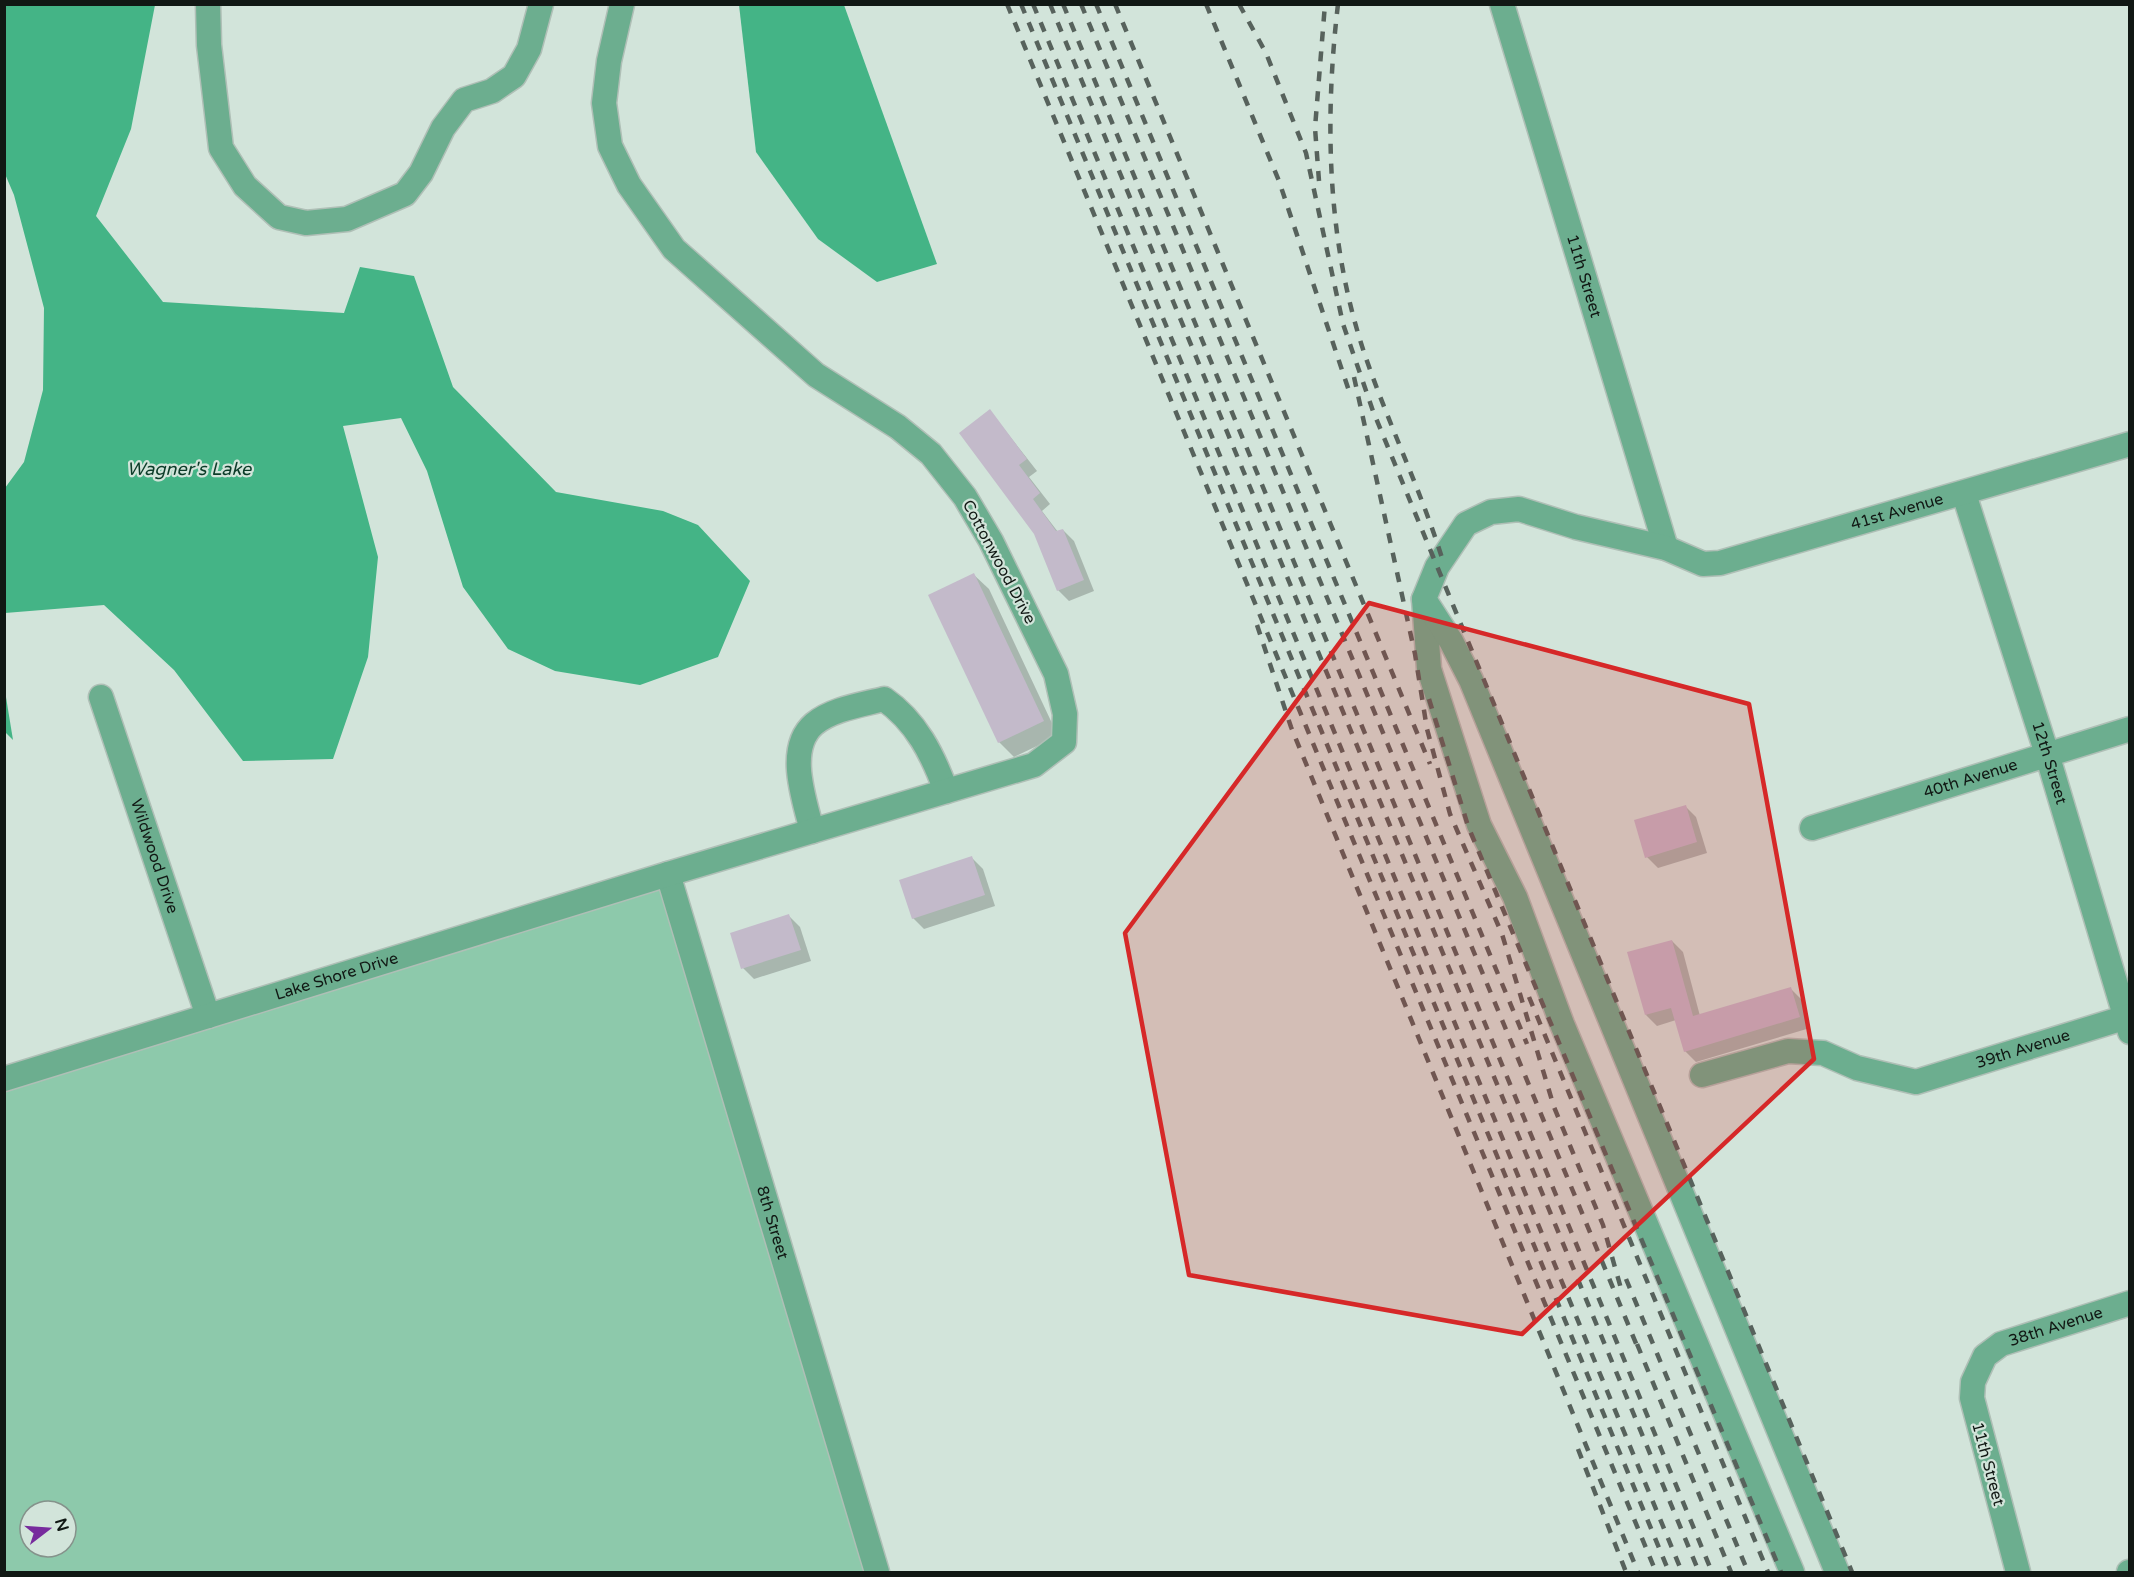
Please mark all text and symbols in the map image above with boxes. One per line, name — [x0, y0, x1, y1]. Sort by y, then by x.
street label: 11th Street — [1562, 232, 1606, 320]
water label: Wagner's Lake — [127, 458, 252, 480]
street label: 41st Avenue — [1848, 489, 1946, 535]
street label: Cottonwood Drive — [958, 497, 1040, 627]
street label: 12th Street — [2027, 719, 2071, 807]
street label: 40th Avenue — [1921, 755, 2020, 803]
street label: Wildwood Drive — [126, 796, 183, 916]
street label: Lake Shore Drive — [273, 948, 401, 1005]
street label: 39th Avenue — [1973, 1025, 2072, 1073]
street label: 8th Street — [752, 1183, 793, 1262]
street label: 38th Avenue — [2006, 1302, 2105, 1351]
street label: 11th Street — [1967, 1420, 2009, 1508]
north arrow — [18, 1499, 78, 1559]
text: N — [50, 1516, 73, 1534]

